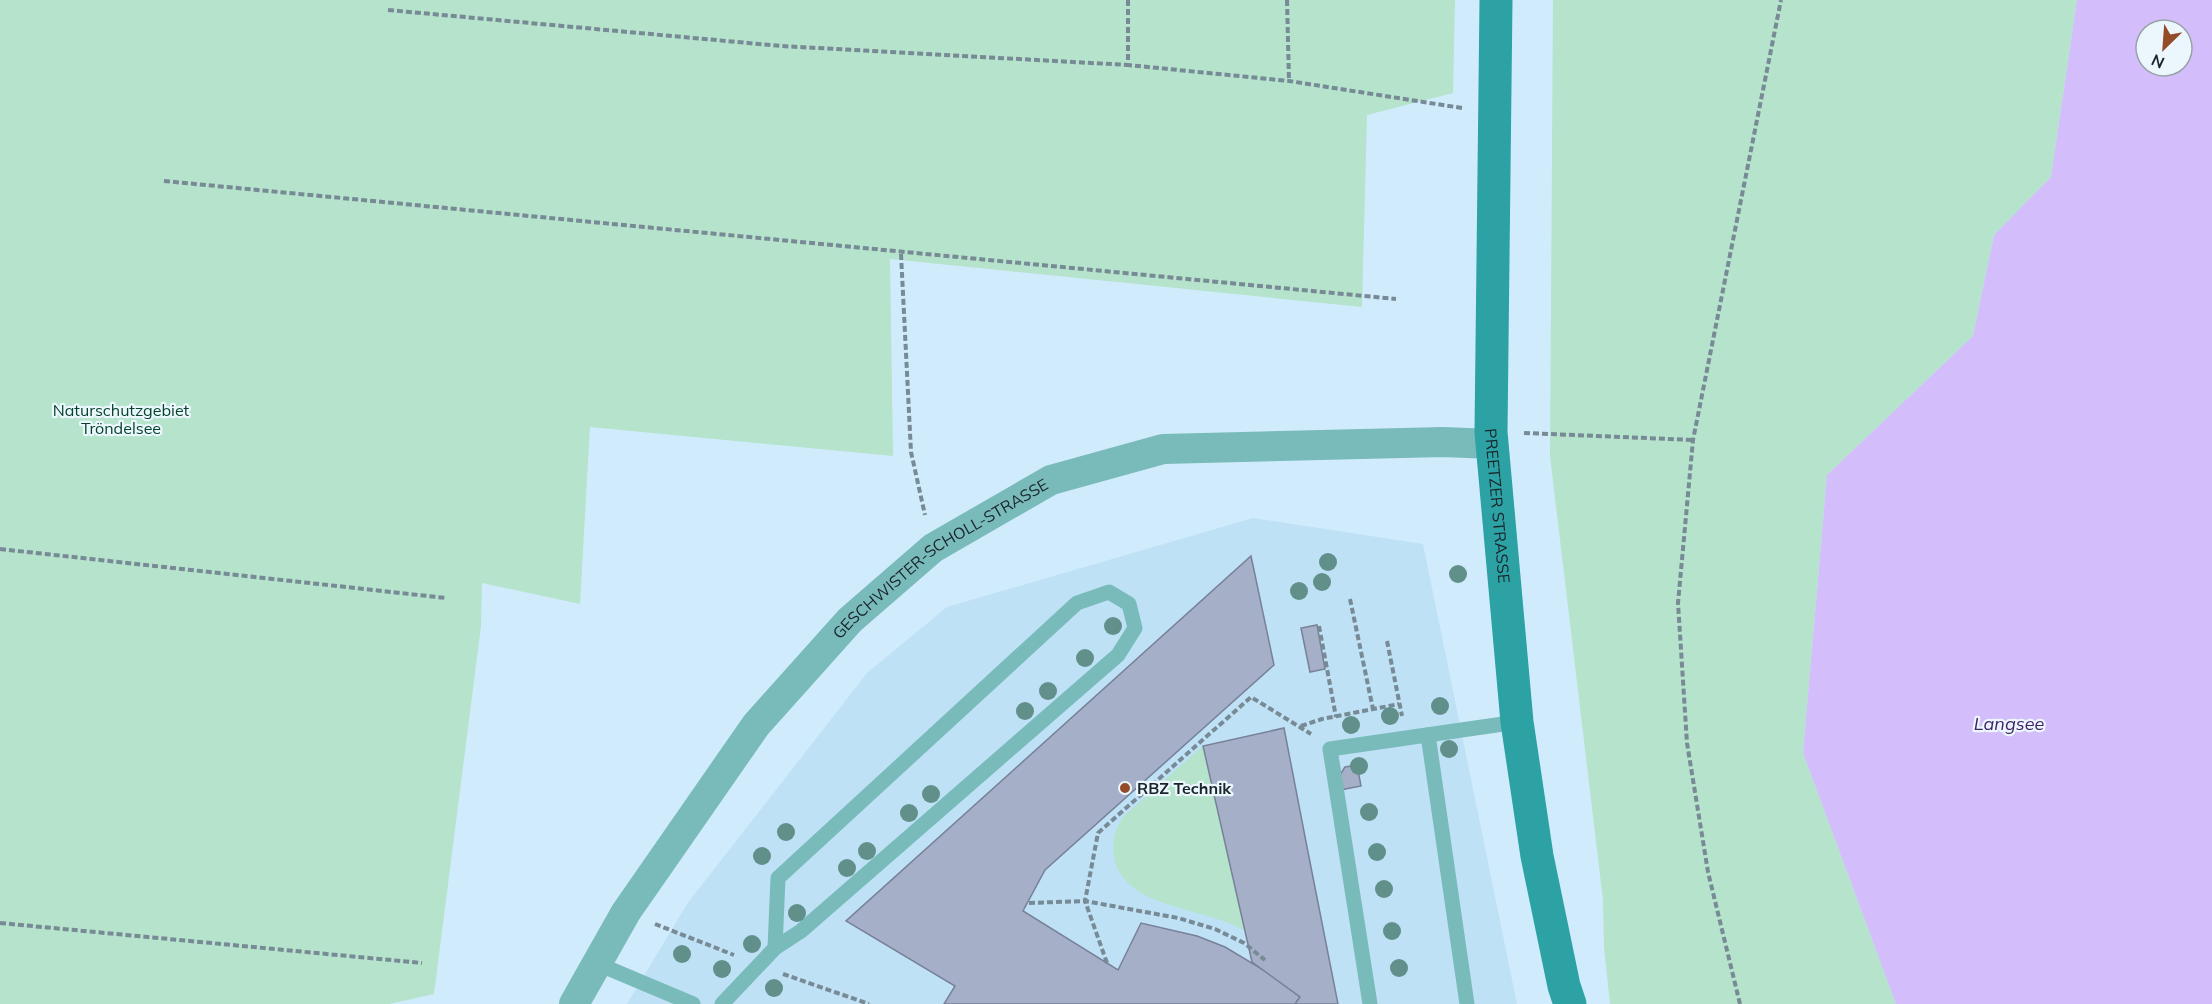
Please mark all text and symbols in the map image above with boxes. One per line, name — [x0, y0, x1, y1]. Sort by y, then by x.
north arrow — [2134, 18, 2194, 78]
text: N — [2148, 50, 2167, 73]
park label: Naturschutzgebiet Tröndelsee — [53, 400, 190, 438]
street label: PREETZER STRASSE — [1481, 427, 1514, 584]
street label: GESCHWISTER-SCHOLL-STRASSE — [828, 474, 1052, 643]
water label: Langsee — [1974, 712, 2044, 735]
place label: RBZ Technik — [1137, 778, 1232, 798]
marker: RBZ Technik — [1118, 781, 1132, 795]

